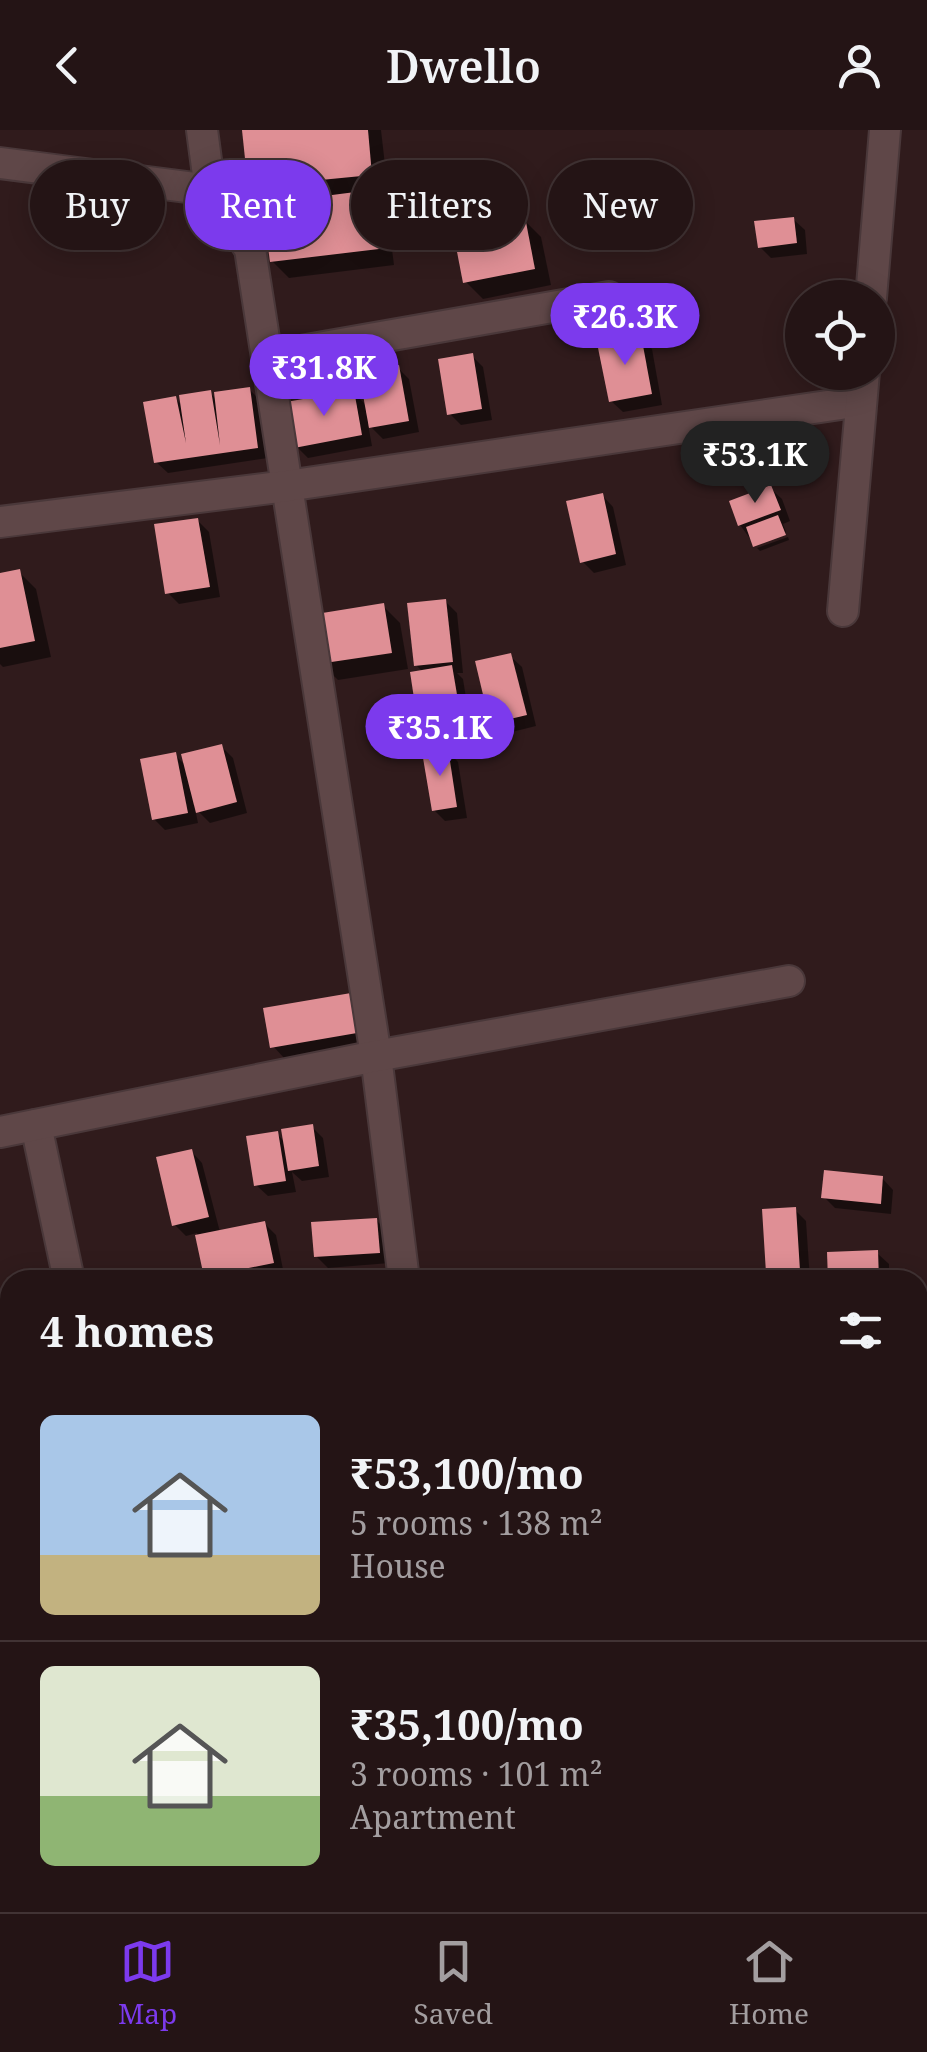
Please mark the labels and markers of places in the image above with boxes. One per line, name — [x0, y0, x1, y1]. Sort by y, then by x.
pin: ₹26.3K — [544, 283, 706, 368]
pin: ₹31.8K — [243, 334, 405, 419]
pin: ₹53.1K — [674, 421, 836, 506]
pin: ₹35.1K — [359, 694, 521, 779]

